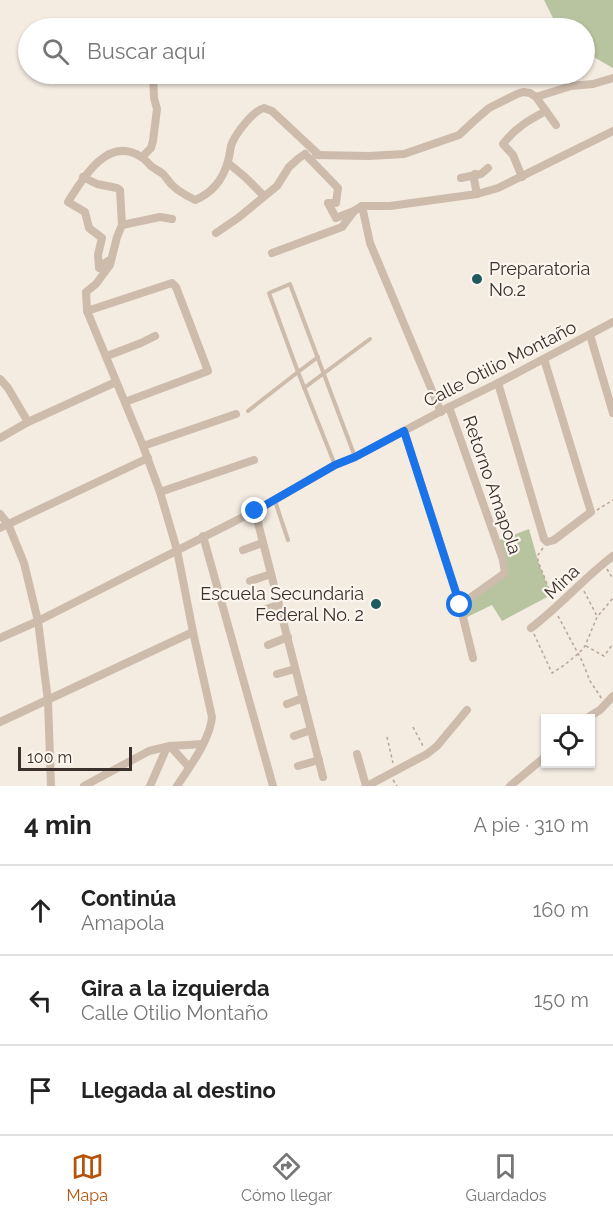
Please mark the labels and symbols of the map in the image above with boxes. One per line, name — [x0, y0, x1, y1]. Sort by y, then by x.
place label: Preparatoria No.2 — [489, 258, 590, 300]
marker: Preparatoria No.2 — [470, 272, 484, 286]
street label: Calle Otilio Montaño — [420, 316, 580, 411]
street label: Retorno Amapola — [459, 413, 526, 557]
route end — [241, 497, 267, 523]
street label: Mina — [540, 560, 583, 603]
place label: Escuela Secundaria Federal No. 2 — [200, 583, 364, 625]
route start — [446, 591, 472, 617]
marker: Escuela Secundaria Federal No. 2 — [369, 597, 383, 611]
scale bar — [18, 744, 132, 772]

